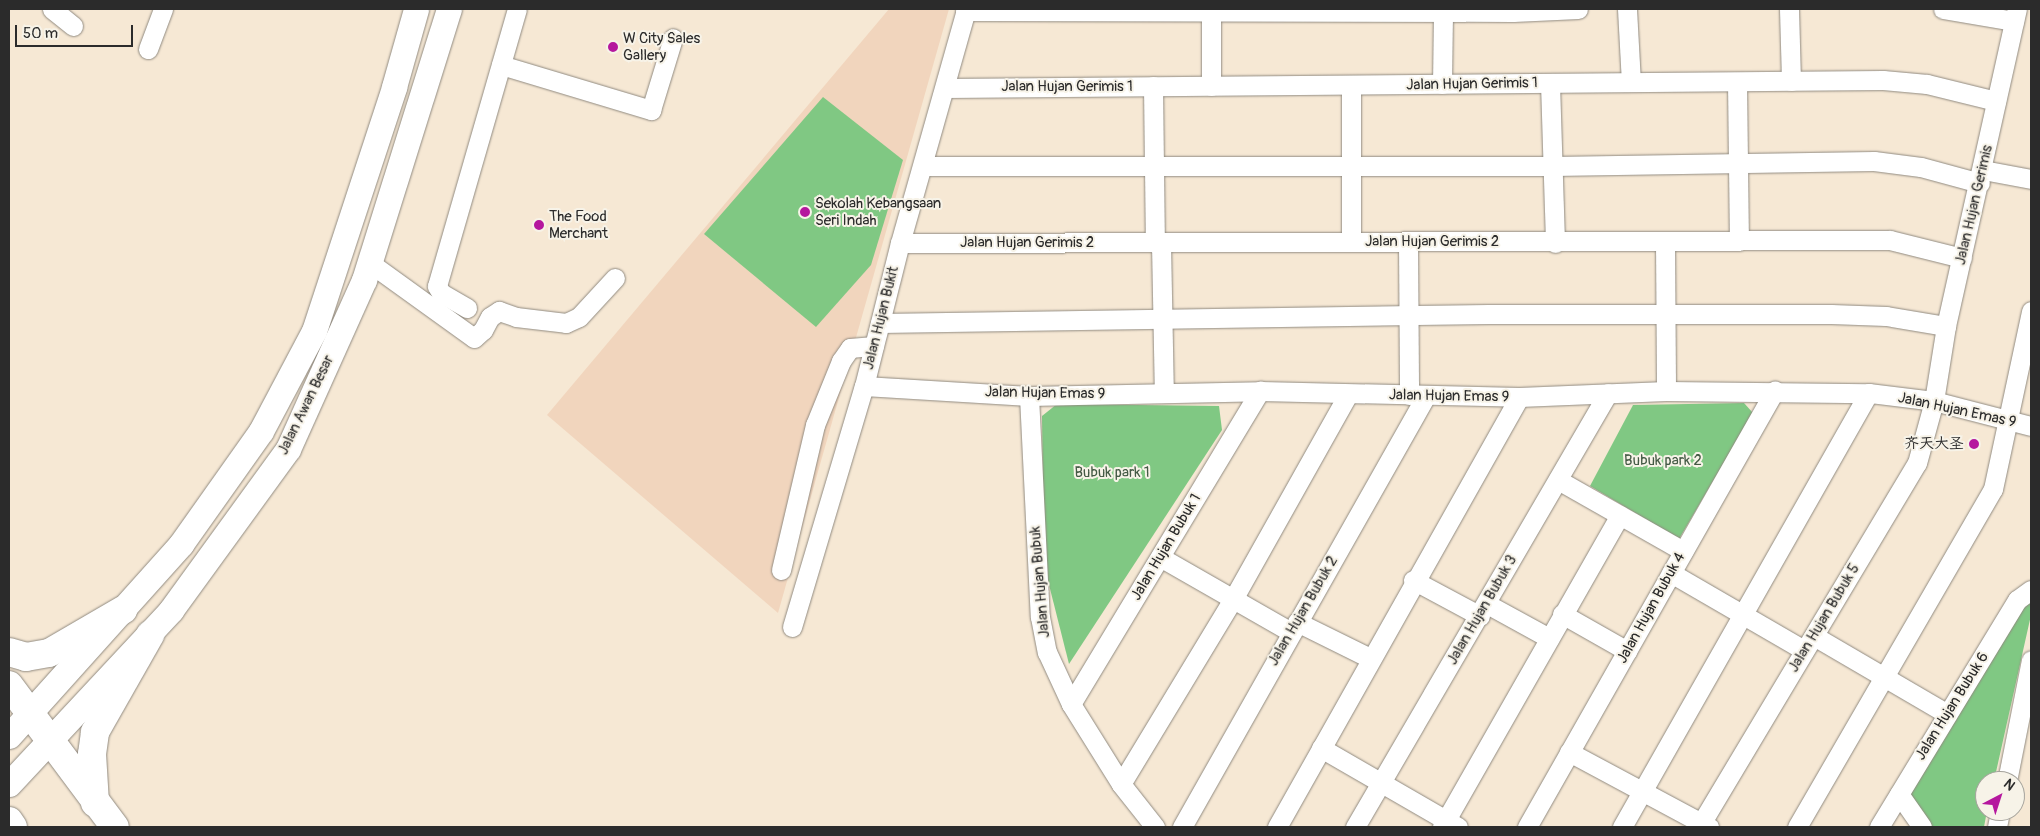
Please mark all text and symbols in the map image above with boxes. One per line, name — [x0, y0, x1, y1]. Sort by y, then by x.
scale bar — [18, 15, 135, 47]
text: 50 m — [23, 24, 58, 43]
place label: W City Sales Gallery — [623, 29, 700, 64]
marker: W City Sales Gallery — [607, 41, 619, 53]
street label: Jalan Hujan Gerimis 1 — [1406, 74, 1538, 94]
street label: Jalan Hujan Gerimis 1 — [1001, 78, 1133, 96]
street label: Jalan Hujan Gerimis — [1951, 143, 1997, 267]
place label: Sekolah Kebangsaan Seri Indah — [815, 194, 941, 229]
marker: Sekolah Kebangsaan Seri Indah — [799, 206, 811, 218]
place label: The Food Merchant — [549, 207, 608, 242]
marker: The Food Merchant — [533, 219, 545, 231]
street label: Jalan Hujan Gerimis 2 — [1365, 233, 1499, 251]
street label: Jalan Hujan Gerimis 2 — [960, 234, 1094, 252]
street label: Jalan Hujan Bukit — [859, 265, 903, 371]
street label: Jalan Awan Besar — [274, 352, 338, 458]
street label: Jalan Hujan Emas 9 — [985, 383, 1105, 403]
street label: Jalan Hujan Emas 9 — [1389, 386, 1509, 406]
street label: Jalan Hujan Emas 9 — [1896, 389, 2018, 431]
place label: 齐天大圣 — [1904, 435, 1964, 453]
marker: 齐天大圣 — [1968, 438, 1980, 450]
park label: Bubuk park 2 — [1624, 452, 1702, 470]
park label: Bubuk park 1 — [1074, 464, 1150, 482]
street label: Jalan Hujan Bubuk 1 — [1127, 490, 1205, 604]
street label: Jalan Hujan Bubuk — [1026, 525, 1054, 639]
street label: Jalan Hujan Bubuk 4 — [1613, 549, 1689, 667]
street label: Jalan Hujan Bubuk 3 — [1443, 552, 1521, 668]
street label: Jalan Hujan Bubuk 2 — [1264, 553, 1342, 669]
street label: Jalan Hujan Bubuk 5 — [1785, 561, 1863, 675]
street label: Jalan Hujan Bubuk 6 — [1912, 649, 1992, 763]
north arrow — [1975, 771, 2025, 821]
text: N — [2000, 775, 2018, 794]

